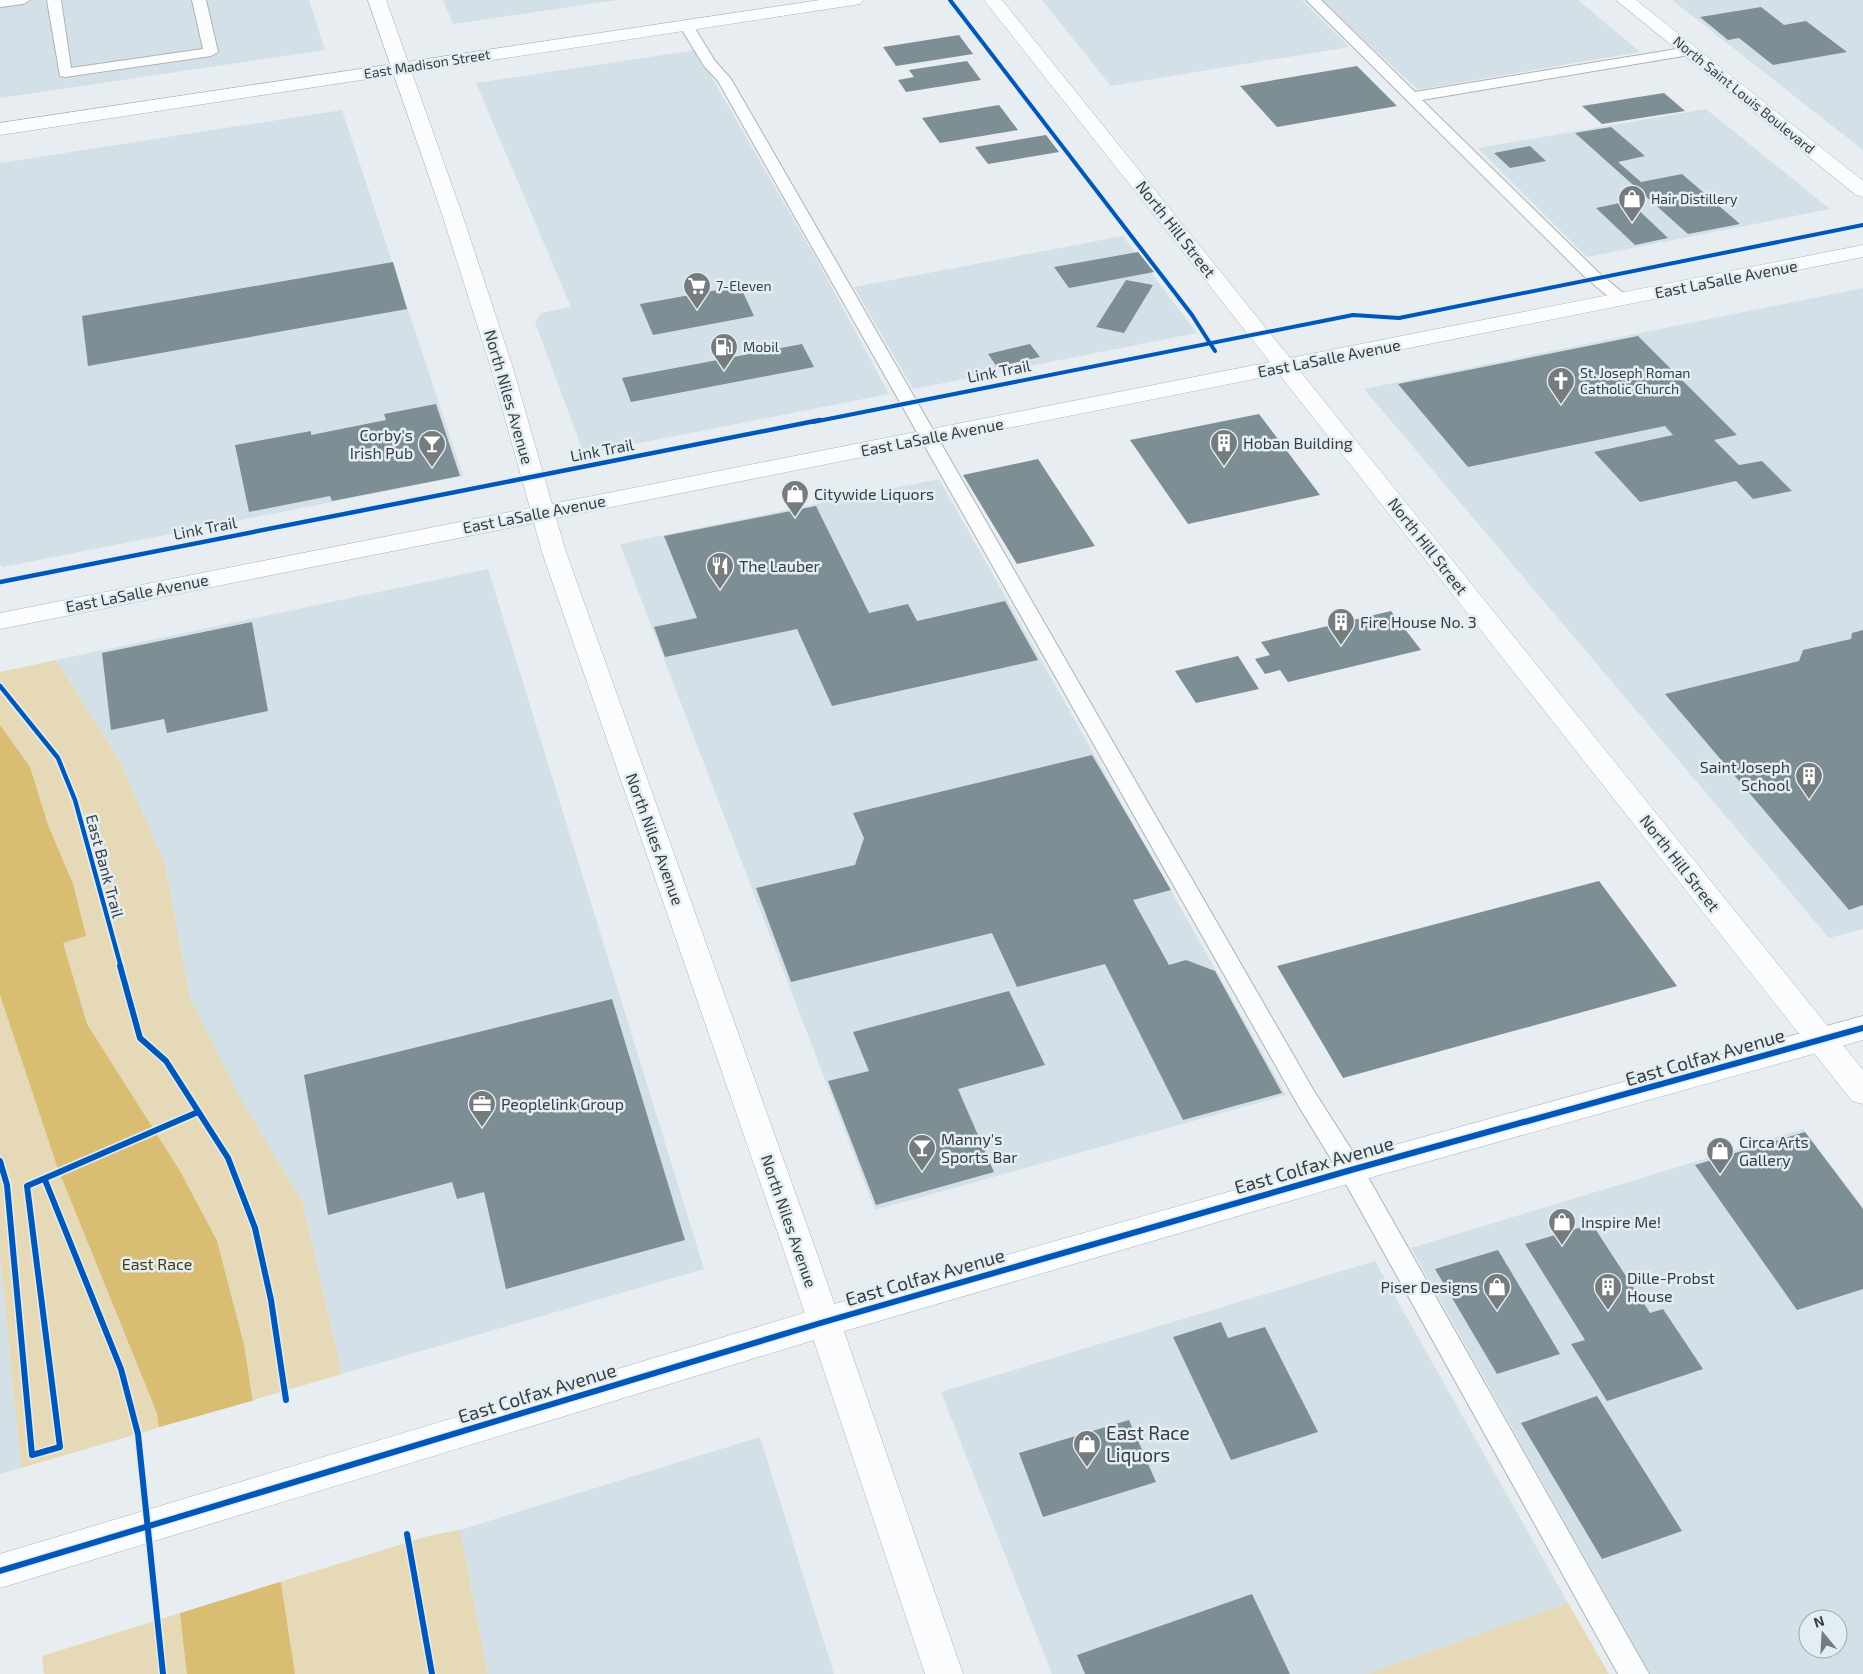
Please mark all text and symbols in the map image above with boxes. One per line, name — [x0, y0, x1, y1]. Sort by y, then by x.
street label: North Saint Louis Boulevard — [1670, 32, 1819, 157]
street label: East Madison Street — [362, 45, 491, 82]
street label: North Hill Street — [1133, 177, 1220, 281]
shop icon: Hair Distillery — [1617, 184, 1647, 223]
place label: Hair Distillery — [1651, 190, 1738, 207]
street label: East LaSalle Avenue — [1653, 255, 1799, 302]
supermarket icon: 7-Eleven — [682, 271, 712, 310]
place label: 7-Eleven — [716, 277, 772, 294]
street label: North Niles Avenue — [481, 327, 538, 466]
fuel station icon: Mobil — [709, 332, 739, 371]
street label: East LaSalle Avenue — [1256, 334, 1402, 381]
place label: Mobil — [743, 338, 780, 355]
street label: Link Trail — [965, 355, 1033, 386]
place label: St. Joseph Roman Catholic Church — [1580, 364, 1691, 397]
church icon: St. Joseph Roman Catholic Church — [1546, 366, 1576, 405]
street label: East LaSalle Avenue — [859, 413, 1005, 460]
place label: Corby's Irish Pub — [350, 425, 413, 462]
building icon: Hoban Building — [1209, 428, 1239, 467]
bar icon: Corby's Irish Pub — [417, 429, 447, 468]
place label: Hoban Building — [1243, 433, 1353, 452]
street label: Link Trail — [568, 434, 636, 465]
shop icon: Citywide Liquors — [780, 479, 810, 518]
place label: Citywide Liquors — [814, 484, 934, 503]
street label: East LaSalle Avenue — [461, 490, 607, 537]
street label: North Hill Street — [1385, 494, 1472, 598]
street label: Link Trail — [171, 512, 239, 543]
restaurant icon: The Lauber — [705, 551, 735, 590]
place label: The Lauber — [739, 556, 821, 575]
street label: East LaSalle Avenue — [64, 569, 210, 616]
building icon: Fire House No. 3 — [1326, 607, 1356, 646]
place label: Fire House No. 3 — [1360, 612, 1477, 631]
place label: Saint Joseph School — [1700, 757, 1790, 794]
building icon: Saint Joseph School — [1794, 761, 1824, 800]
street label: North Niles Avenue — [623, 770, 688, 908]
street label: North Hill Street — [1637, 811, 1724, 915]
street label: East Bank Trail — [83, 812, 128, 920]
street label: East Colfax Avenue — [1623, 1023, 1787, 1090]
office icon: Peoplelink Group — [467, 1089, 497, 1128]
place label: Peoplelink Group — [501, 1094, 624, 1113]
place label: Manny's Sports Bar — [941, 1129, 1018, 1166]
street label: East Colfax Avenue — [1232, 1131, 1396, 1198]
place label: Circa Arts Gallery — [1739, 1132, 1809, 1169]
bar icon: Manny's Sports Bar — [907, 1133, 937, 1172]
shop icon: Circa Arts Gallery — [1705, 1136, 1735, 1175]
street label: North Niles Avenue — [758, 1152, 821, 1290]
shop icon: Inspire Me! — [1547, 1207, 1577, 1246]
place label: Inspire Me! — [1581, 1212, 1661, 1231]
street label: East Colfax Avenue — [843, 1243, 1007, 1310]
park label: East Race — [122, 1254, 192, 1273]
place label: Dille-Probst House — [1627, 1268, 1715, 1305]
shop icon: Piser Designs — [1482, 1272, 1512, 1311]
building icon: Dille-Probst House — [1593, 1272, 1623, 1311]
place label: Piser Designs — [1381, 1277, 1478, 1296]
street label: East Colfax Avenue — [455, 1357, 619, 1428]
place label: East Race Liquors — [1106, 1421, 1190, 1466]
shop icon: East Race Liquors — [1072, 1429, 1102, 1468]
north arrow — [1798, 1609, 1848, 1659]
text: N — [1811, 1612, 1826, 1631]

